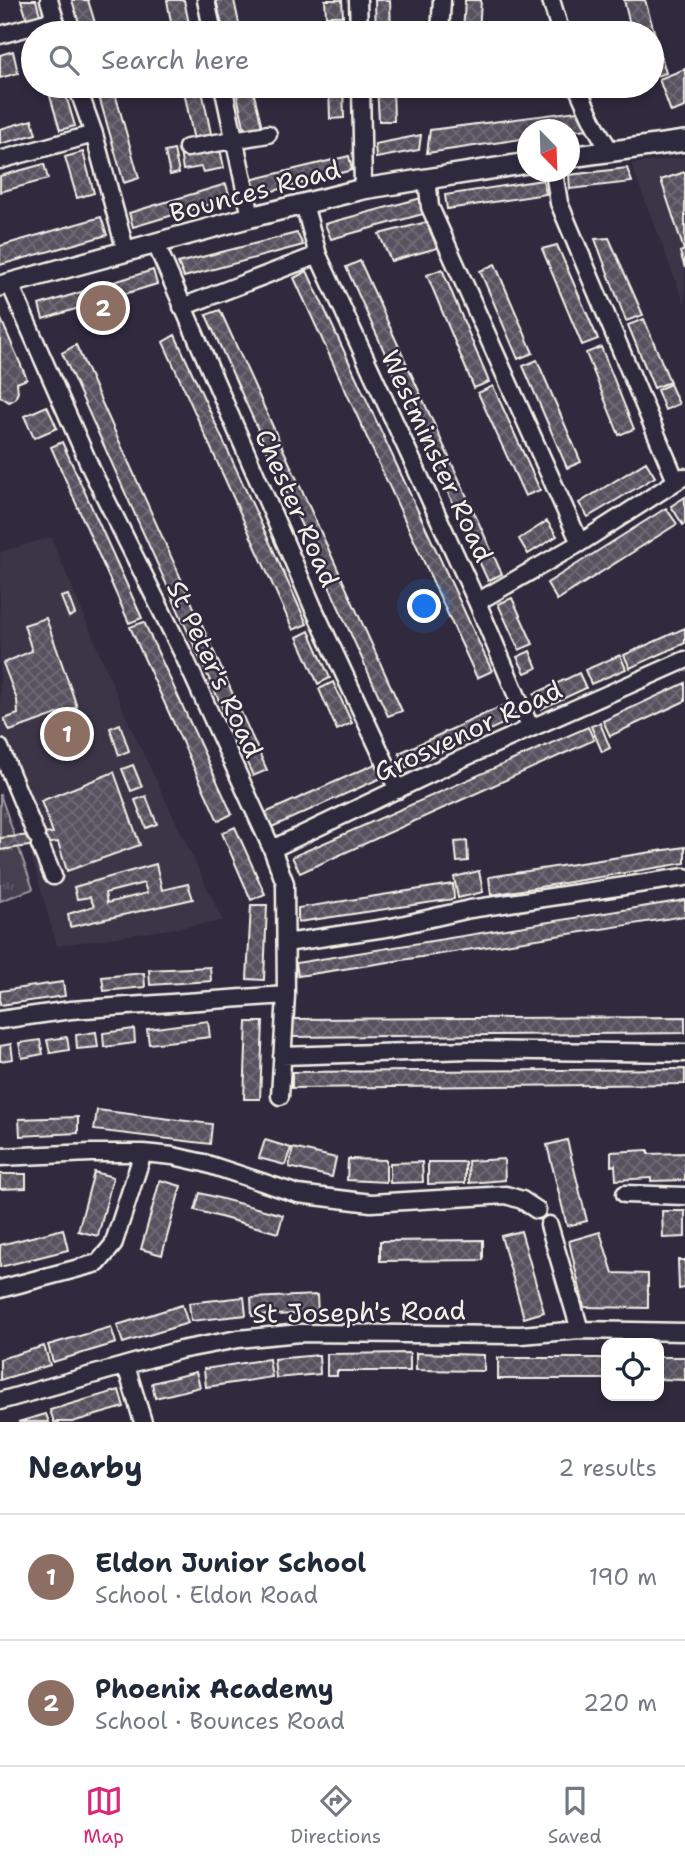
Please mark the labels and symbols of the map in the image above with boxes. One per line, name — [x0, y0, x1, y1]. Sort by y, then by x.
north arrow — [517, 119, 580, 182]
street label: Bounces Road — [166, 151, 344, 230]
pin: 2 — [80, 282, 126, 334]
street label: Westminster Road — [373, 344, 502, 568]
street label: Chester Road — [247, 423, 348, 592]
street label: St Peter's Road — [159, 575, 272, 763]
your location — [407, 589, 441, 623]
street label: Grosvenor Road — [368, 672, 568, 790]
pin: 1 — [44, 708, 90, 760]
street label: St Joseph's Road — [252, 1292, 466, 1331]

